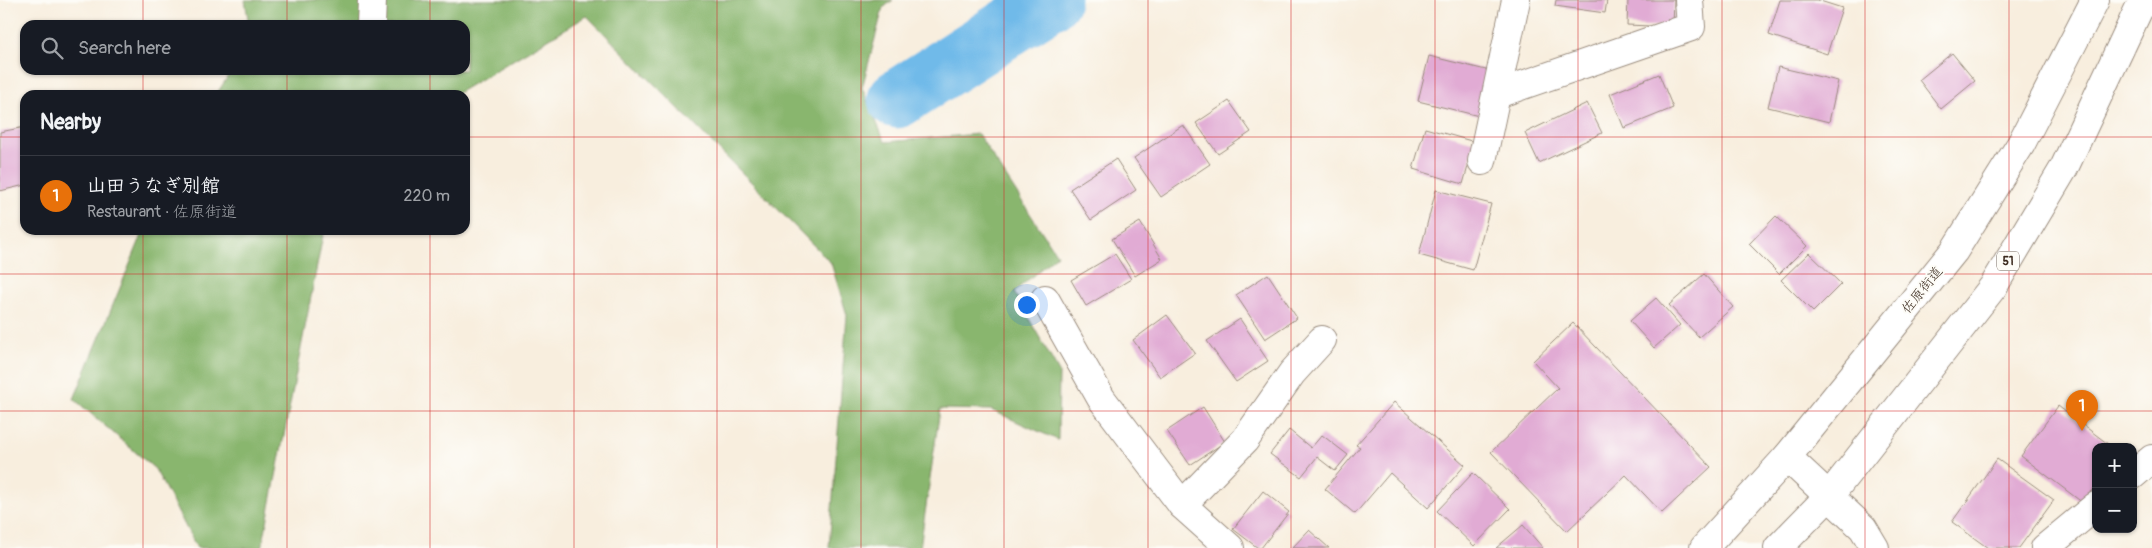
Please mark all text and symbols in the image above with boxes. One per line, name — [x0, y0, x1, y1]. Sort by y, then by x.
search box — [20, 20, 470, 75]
icon: search — [38, 34, 66, 62]
text: Search here — [78, 36, 171, 60]
text: Nearby — [40, 109, 101, 136]
text: 山田うなぎ別館 — [87, 174, 220, 198]
text: 1 — [53, 186, 59, 206]
text: 220 m — [404, 186, 450, 206]
text: Restaurant · 佐原街道 — [87, 202, 237, 222]
road number: 51 — [1997, 252, 2019, 270]
street label: 佐原街道 — [1898, 263, 1946, 317]
your location — [1014, 292, 1040, 318]
pin: 1 — [2066, 390, 2098, 431]
map controls — [2092, 443, 2137, 533]
button: + — [2092, 443, 2137, 488]
button: − — [2092, 488, 2137, 533]

